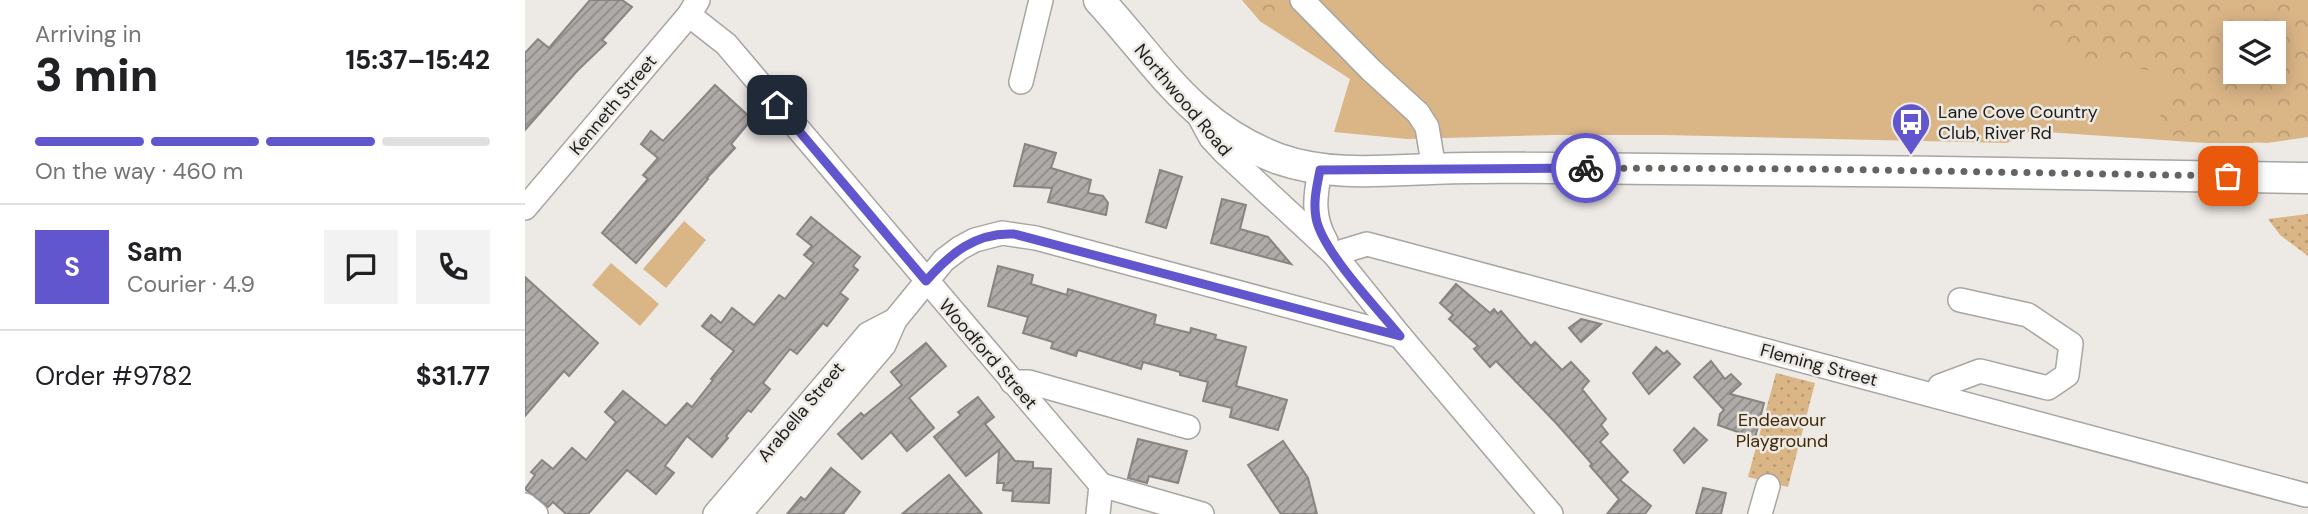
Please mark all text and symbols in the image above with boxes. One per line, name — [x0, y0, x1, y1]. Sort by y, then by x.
text: Arriving in — [35, 19, 141, 49]
map controls — [2223, 21, 2286, 84]
button: layers — [2223, 21, 2286, 84]
street label: Northwood Road — [1129, 39, 1237, 161]
text: 15:37–15:42 — [345, 43, 490, 77]
text: 3 min — [35, 45, 158, 105]
street label: Kenneth Street — [564, 50, 662, 160]
pin — [747, 75, 807, 135]
icon: home — [758, 86, 796, 124]
place label: Lane Cove Country Club, River Rd — [1938, 100, 2098, 145]
bus stop icon: Lane Cove Country Club, River Rd — [1890, 101, 1932, 156]
courier — [1551, 133, 1621, 203]
pin — [2198, 146, 2258, 206]
icon: bike — [1567, 149, 1605, 187]
text: On the way · 460 m — [35, 156, 243, 186]
icon: bag — [2209, 157, 2247, 195]
button: chat — [324, 230, 398, 304]
button: phone — [416, 230, 490, 304]
text: Sam — [127, 235, 182, 269]
text: S — [64, 250, 80, 284]
text: Courier · 4.9 — [127, 269, 255, 299]
street label: Woodford Street — [933, 294, 1043, 414]
street label: Fleming Street — [1758, 338, 1880, 392]
street label: Arabella Street — [752, 357, 850, 467]
text: Order #9782 — [35, 359, 192, 393]
text: $31.77 — [416, 359, 490, 393]
park label: Endeavour Playground — [1736, 408, 1828, 453]

